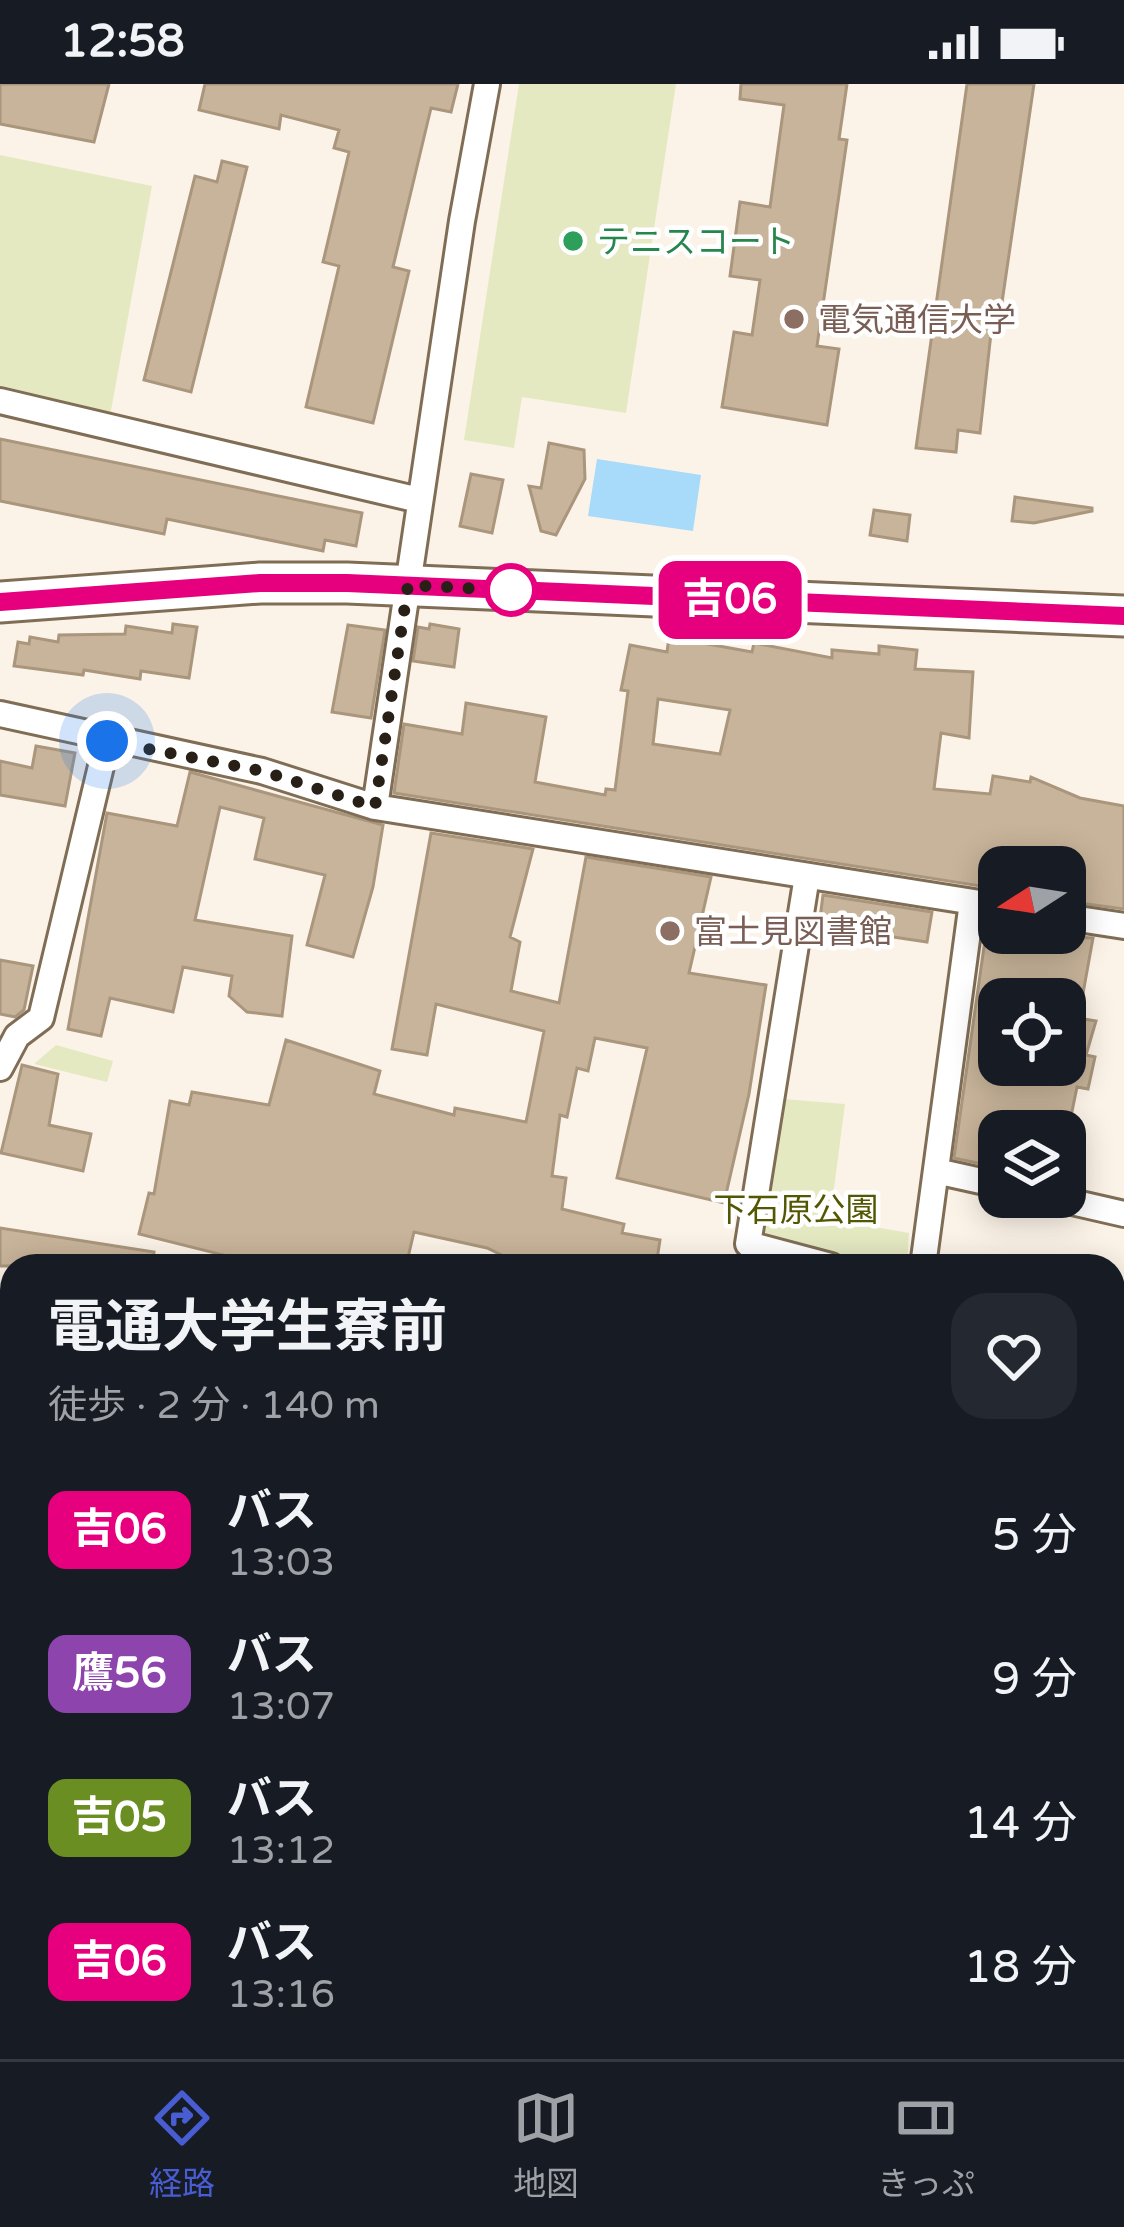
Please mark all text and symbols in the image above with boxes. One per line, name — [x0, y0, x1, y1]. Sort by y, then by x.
text: 12:58 — [60, 15, 185, 69]
place label: テニスコート — [597, 223, 795, 262]
marker: テニスコート — [560, 228, 586, 254]
place label: 電気通信大学 — [818, 301, 1016, 340]
marker: 電気通信大学 — [781, 306, 807, 332]
line badge: 吉06 — [661, 561, 799, 639]
unlabelled marker — [486, 565, 536, 615]
text: 吉06 — [683, 574, 777, 625]
your location — [77, 711, 137, 771]
north arrow — [978, 846, 1086, 954]
map controls — [978, 846, 1086, 1218]
place label: 富士見図書館 — [694, 913, 892, 952]
marker: 富士見図書館 — [657, 918, 683, 944]
button: locate — [978, 978, 1086, 1086]
button: layers — [978, 1110, 1086, 1218]
park label: 下石原公園 — [714, 1191, 879, 1230]
button: heart — [951, 1293, 1077, 1419]
text: 電通大学生寮前 — [48, 1294, 447, 1362]
text: 徒歩 · 2 分 · 140 m — [48, 1382, 380, 1429]
text: バス — [227, 1485, 317, 1539]
text: 吉06 — [72, 1504, 167, 1555]
text: 5 分 — [992, 1509, 1077, 1563]
text: 13:03 — [227, 1539, 335, 1586]
text: バス — [227, 1629, 317, 1683]
text: 鷹56 — [72, 1648, 167, 1699]
text: 9 分 — [992, 1653, 1077, 1707]
text: 13:07 — [227, 1683, 335, 1730]
text: バス — [227, 1773, 317, 1827]
text: 吉05 — [72, 1792, 167, 1843]
text: 14 分 — [964, 1797, 1077, 1851]
text: 13:12 — [227, 1827, 335, 1874]
text: バス — [227, 1917, 317, 1971]
text: 吉06 — [72, 1936, 167, 1987]
text: 18 分 — [964, 1941, 1077, 1995]
text: 13:16 — [227, 1971, 335, 2018]
tab: 経路 — [149, 2085, 215, 2205]
tab: 地図 — [513, 2085, 579, 2205]
tab: きっぷ — [877, 2085, 975, 2205]

